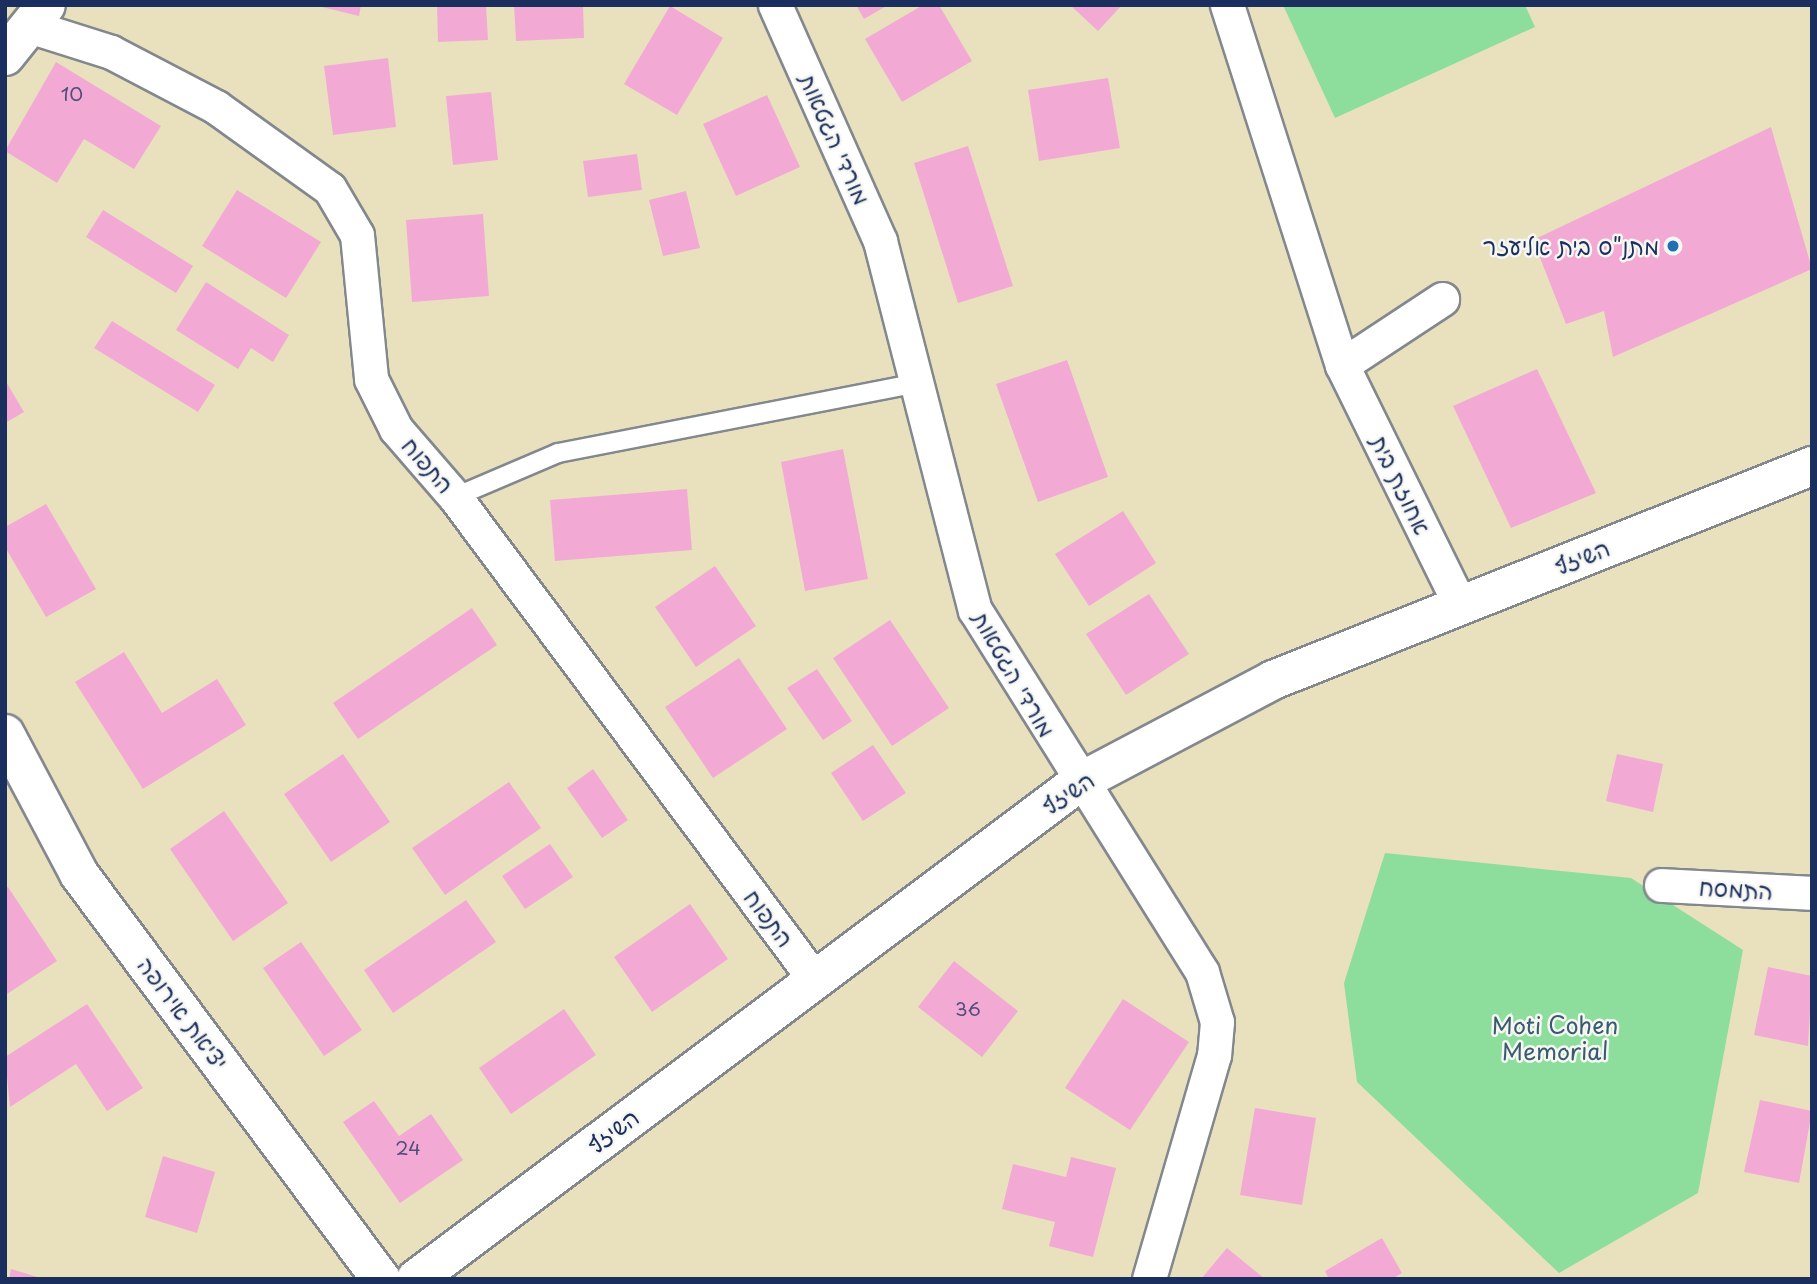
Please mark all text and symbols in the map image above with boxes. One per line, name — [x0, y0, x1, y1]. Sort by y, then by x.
street label: מורדי הגטאות — [794, 69, 876, 209]
house number: 10 — [61, 83, 83, 105]
place label: מתנ"ס בית אליעזר — [1483, 232, 1659, 260]
marker: מתנ"ס בית אליעזר — [1665, 238, 1681, 254]
street label: התפוח — [396, 431, 460, 499]
street label: אחוזת בית — [1365, 431, 1437, 539]
street label: השיזף — [1550, 534, 1614, 580]
street label: מורדי הגטאות — [967, 606, 1061, 742]
street label: השיזף — [1037, 766, 1099, 820]
street label: התמסח — [1698, 873, 1774, 905]
street label: התפוח — [738, 884, 800, 952]
street label: יציאת אירופה — [132, 951, 234, 1075]
house number: 36 — [955, 998, 981, 1020]
park label: Moti Cohen Memorial — [1492, 1011, 1618, 1065]
street label: השיזף — [582, 1103, 644, 1159]
house number: 24 — [395, 1137, 421, 1159]

